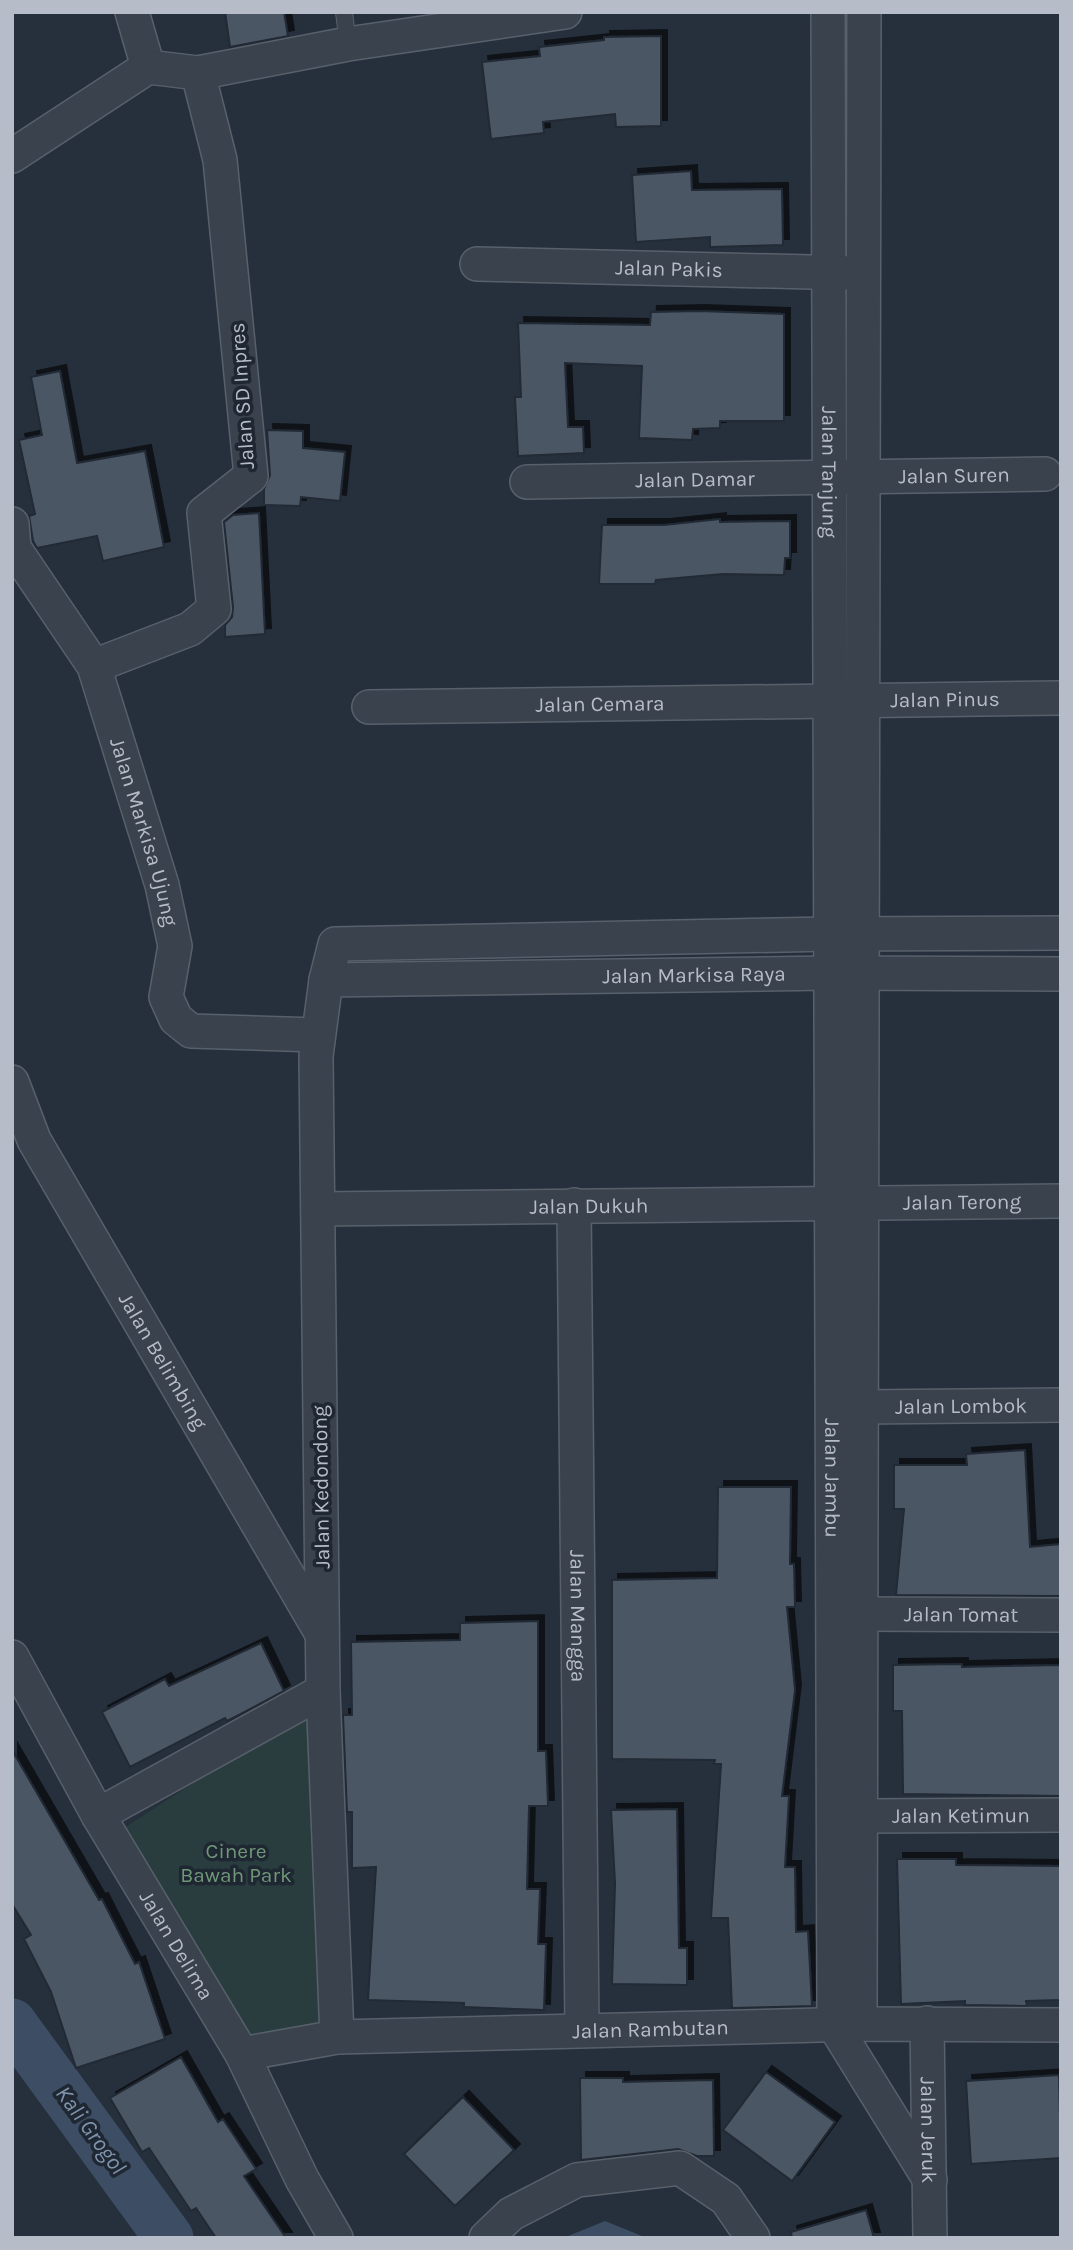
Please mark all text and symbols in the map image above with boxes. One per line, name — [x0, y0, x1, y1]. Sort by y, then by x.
street label: Jalan Pakis — [615, 255, 723, 282]
street label: Jalan SD Inpres — [225, 322, 259, 470]
street label: Jalan Tanjung — [817, 406, 842, 538]
street label: Jalan Suren — [898, 463, 1010, 488]
street label: Jalan Damar — [635, 466, 755, 492]
street label: Jalan Pinus — [890, 687, 1000, 712]
street label: Jalan Cemara — [535, 691, 665, 717]
street label: Jalan Markisa Ujung — [105, 735, 182, 928]
street label: Jalan Markisa Raya — [602, 962, 786, 988]
street label: Jalan Terong — [903, 1189, 1022, 1215]
street label: Jalan Dukuh — [529, 1193, 649, 1219]
street label: Jalan Belimbing — [114, 1289, 212, 1434]
street label: Jalan Lombok — [895, 1393, 1027, 1419]
street label: Jalan Kedondong — [308, 1405, 334, 1569]
street label: Jalan Jambu — [820, 1418, 845, 1538]
street label: Jalan Mangga — [565, 1550, 591, 1682]
street label: Jalan Tomat — [904, 1602, 1018, 1627]
street label: Jalan Ketimun — [892, 1803, 1030, 1828]
park label: Cinere Bawah Park — [180, 1839, 292, 1887]
street label: Jalan Delima — [134, 1886, 219, 2004]
street label: Jalan Rambutan — [572, 2015, 729, 2043]
street label: Jalan Jeruk — [916, 2077, 941, 2184]
water label: Kali Grogol — [50, 2081, 132, 2180]

